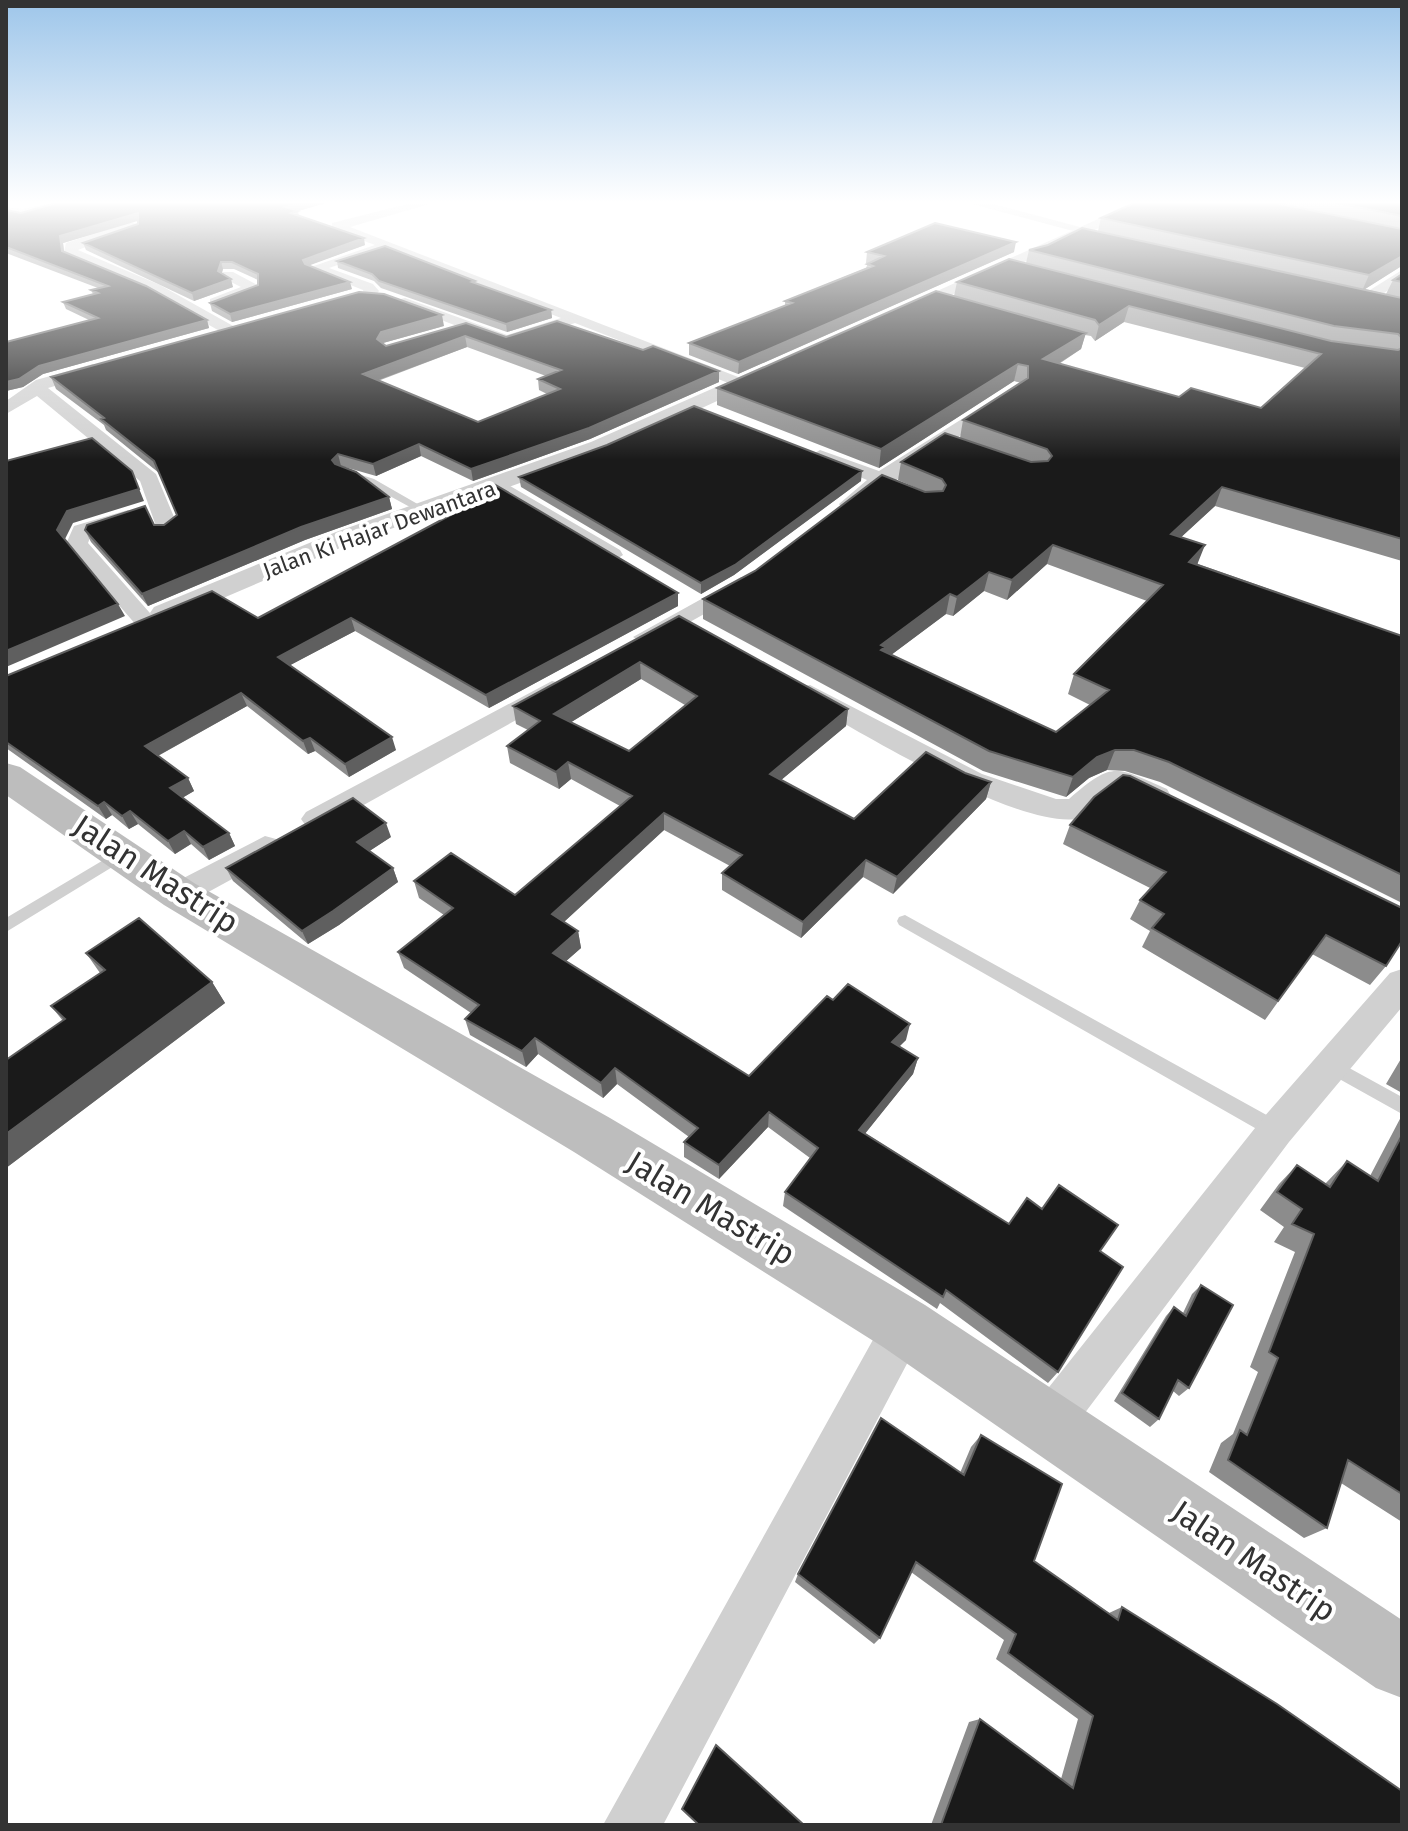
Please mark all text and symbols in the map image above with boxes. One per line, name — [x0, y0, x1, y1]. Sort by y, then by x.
street label: Jalan Ki Hajar Dewantara — [259, 475, 499, 584]
street label: Jalan Mastrip — [66, 806, 246, 942]
street label: Jalan Mastrip — [620, 1143, 802, 1273]
street label: Jalan Mastrip — [1165, 1492, 1343, 1630]

